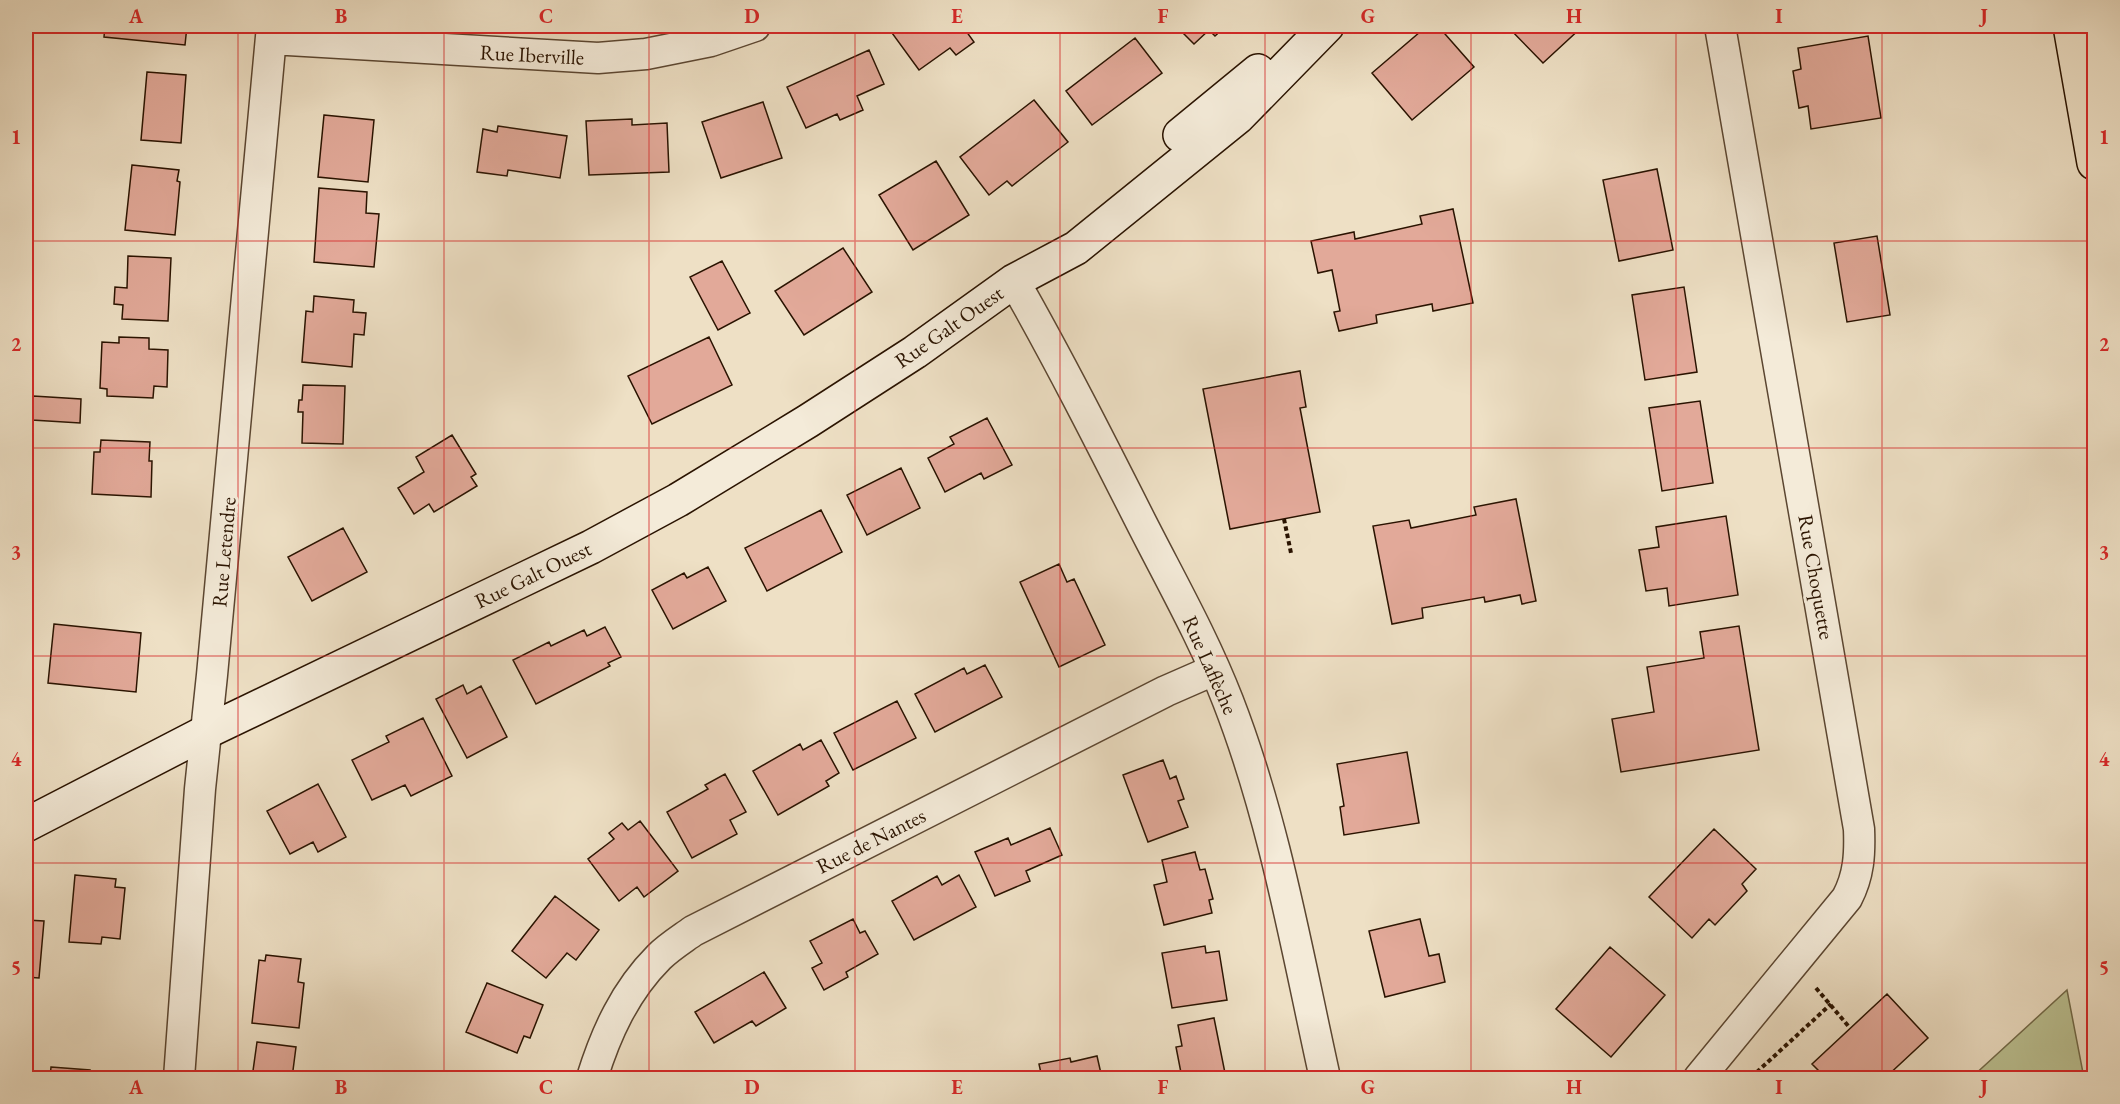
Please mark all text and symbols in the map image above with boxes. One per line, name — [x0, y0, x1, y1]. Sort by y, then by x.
text: A — [128, 3, 144, 29]
text: B — [335, 3, 347, 29]
text: C — [539, 3, 553, 29]
text: D — [744, 3, 760, 29]
text: E — [951, 3, 963, 29]
text: F — [1158, 3, 1169, 29]
text: G — [1361, 3, 1375, 29]
text: H — [1566, 3, 1582, 29]
text: I — [1775, 3, 1783, 29]
text: J — [1978, 3, 1988, 29]
street label: Rue Iberville — [479, 38, 585, 71]
text: 1 — [11, 124, 21, 150]
text: 1 — [2099, 124, 2109, 150]
street label: Rue Galt Ouest — [889, 279, 1009, 374]
text: 2 — [11, 331, 22, 357]
text: 2 — [2099, 331, 2110, 357]
street label: Rue Letendre — [205, 496, 242, 608]
street label: Rue Choquette — [1792, 512, 1841, 641]
street label: Rue Galt Ouest — [470, 534, 596, 614]
text: 3 — [11, 539, 21, 565]
text: 3 — [2099, 539, 2109, 565]
street label: Rue Laflèche — [1177, 611, 1244, 718]
text: 4 — [11, 746, 22, 772]
text: 4 — [2099, 746, 2110, 772]
street label: Rue de Nantes — [812, 801, 930, 880]
text: 5 — [11, 954, 21, 980]
text: 5 — [2099, 954, 2109, 980]
text: A — [128, 1074, 144, 1100]
text: B — [335, 1074, 347, 1100]
text: C — [539, 1074, 553, 1100]
text: D — [744, 1074, 760, 1100]
text: E — [951, 1074, 963, 1100]
text: F — [1158, 1074, 1169, 1100]
text: G — [1361, 1074, 1375, 1100]
text: H — [1566, 1074, 1582, 1100]
text: I — [1775, 1074, 1783, 1100]
text: J — [1978, 1074, 1988, 1100]

